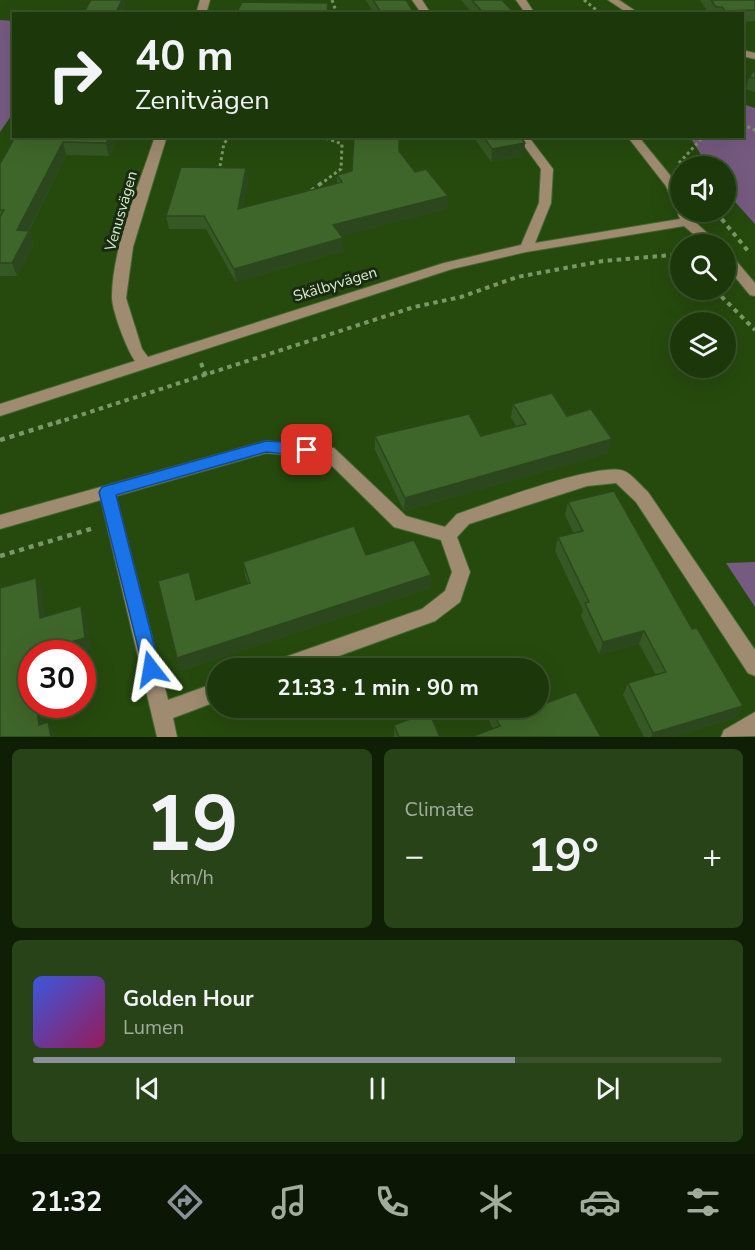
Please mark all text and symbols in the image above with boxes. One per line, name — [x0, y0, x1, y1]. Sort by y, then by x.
text: 40 m — [135, 28, 234, 85]
icon: right — [36, 36, 114, 114]
text: Zenitvägen — [135, 82, 270, 119]
map controls — [670, 156, 736, 378]
button: sound — [670, 156, 736, 222]
street label: Venusvägen — [100, 169, 142, 254]
button: search — [670, 234, 736, 300]
street label: Skälbyvägen — [291, 262, 379, 306]
button: layers — [670, 312, 736, 378]
pin — [281, 424, 332, 475]
icon: arrive — [290, 433, 323, 466]
position arrow — [119, 637, 183, 701]
speed limit sign: 30 — [18, 640, 96, 718]
text: 21:33 · 1 min · 90 m — [277, 673, 479, 703]
text: 19 — [145, 771, 239, 878]
text: Climate — [405, 796, 474, 823]
text: 19° — [528, 826, 599, 887]
text: − — [405, 834, 424, 879]
text: + — [702, 834, 722, 879]
text: km/h — [170, 864, 214, 891]
text: Golden Hour — [123, 984, 254, 1014]
text: Lumen — [123, 1014, 184, 1041]
icon: previous — [131, 1072, 164, 1105]
icon: pause — [361, 1072, 394, 1105]
icon: next — [591, 1072, 624, 1105]
icon: directions — [164, 1181, 206, 1223]
icon: music — [268, 1181, 310, 1223]
icon: phone — [371, 1181, 413, 1223]
icon: climate — [475, 1181, 517, 1223]
icon: car — [579, 1181, 621, 1223]
icon: filters — [682, 1181, 724, 1223]
text: 21:32 — [31, 1184, 102, 1221]

